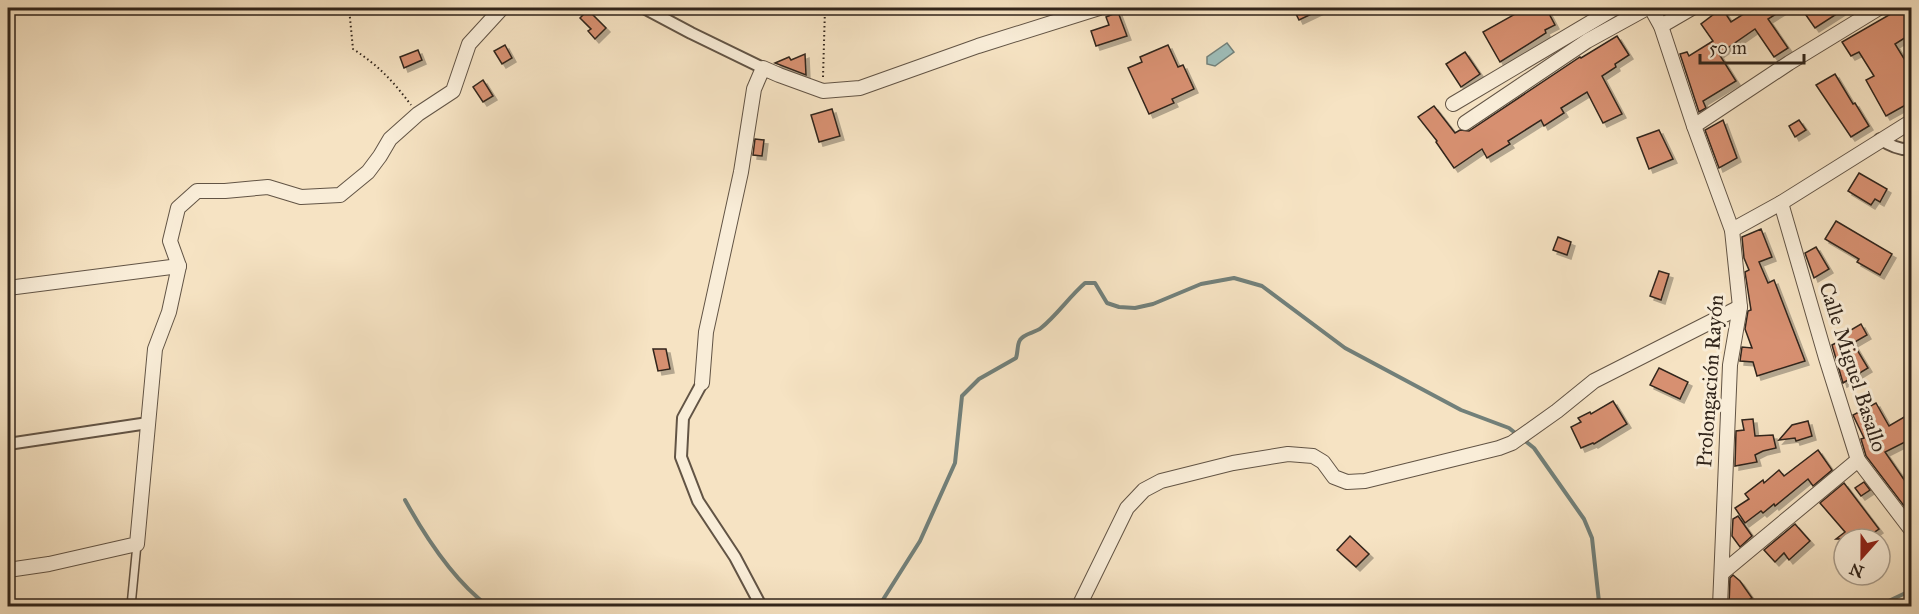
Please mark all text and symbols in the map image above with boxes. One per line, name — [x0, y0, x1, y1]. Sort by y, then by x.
scale bar — [1700, 27, 1804, 65]
text: 50 m — [1709, 37, 1747, 59]
street label: Calle Miguel Basallo — [1813, 279, 1893, 455]
street label: Prolongación Rayón — [1691, 294, 1729, 468]
north arrow — [1832, 527, 1892, 587]
text: N — [1847, 559, 1867, 582]

